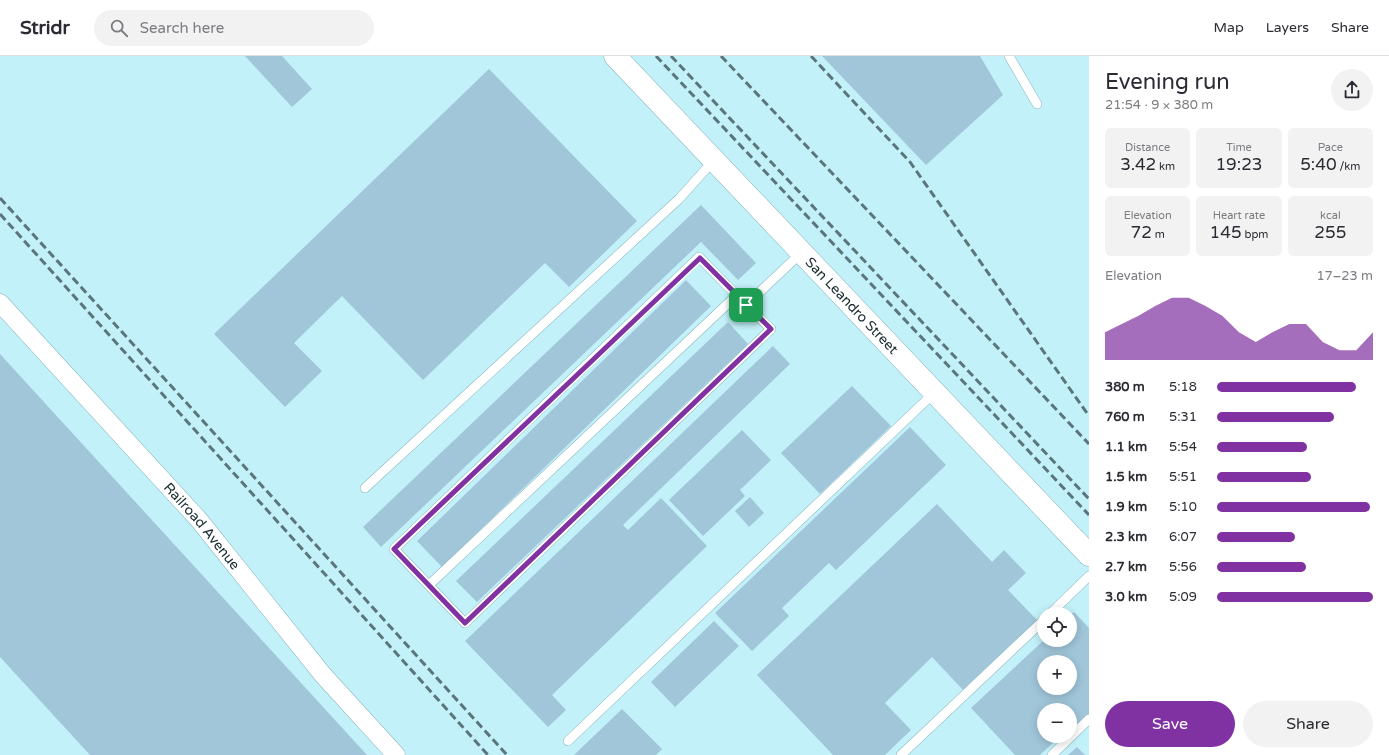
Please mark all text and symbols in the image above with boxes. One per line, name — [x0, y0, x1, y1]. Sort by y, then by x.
search box — [94, 10, 374, 46]
text: Stridr — [20, 17, 70, 39]
icon: search — [108, 17, 130, 39]
text: Search here — [140, 19, 224, 37]
text: Map — [1214, 19, 1244, 36]
text: Layers — [1266, 19, 1309, 36]
text: Share — [1331, 19, 1369, 36]
text: Evening run — [1105, 69, 1230, 95]
button: share — [1331, 69, 1373, 111]
text: 21:54 · 9 × 380 m — [1105, 97, 1213, 113]
text: Distance — [1125, 141, 1170, 154]
text: Time — [1226, 141, 1252, 154]
text: Pace — [1318, 141, 1343, 154]
text: 3.42 — [1120, 154, 1156, 175]
text: 19:23 — [1215, 154, 1263, 175]
text: 5:40 — [1300, 154, 1337, 175]
text: km — [1156, 160, 1175, 173]
text: /km — [1337, 160, 1360, 173]
text: Elevation — [1124, 209, 1172, 222]
text: Heart rate — [1213, 209, 1265, 222]
text: kcal — [1320, 209, 1341, 222]
text: 72 — [1131, 222, 1152, 243]
text: 145 — [1210, 222, 1242, 243]
text: 255 — [1314, 222, 1346, 243]
text: m — [1152, 228, 1165, 241]
text: bpm — [1242, 228, 1268, 241]
street label: San Leandro Street — [802, 254, 902, 358]
text: Elevation — [1105, 268, 1162, 284]
text: 17–23 m — [1316, 268, 1373, 284]
pin — [729, 288, 763, 322]
icon: arrive — [735, 294, 757, 316]
text: 380 m — [1105, 379, 1145, 395]
text: 5:18 — [1169, 379, 1197, 395]
text: 760 m — [1105, 409, 1145, 425]
text: 5:31 — [1169, 409, 1197, 425]
text: 1.1 km — [1105, 439, 1147, 455]
text: 5:54 — [1169, 439, 1197, 455]
text: 1.5 km — [1105, 469, 1147, 485]
text: 5:51 — [1169, 469, 1197, 485]
street label: Railroad Avenue — [160, 479, 243, 573]
text: 1.9 km — [1105, 499, 1147, 515]
text: 5:10 — [1169, 499, 1197, 515]
text: 2.3 km — [1105, 529, 1147, 545]
text: 6:07 — [1169, 529, 1197, 545]
text: 2.7 km — [1105, 559, 1147, 575]
text: 5:56 — [1169, 559, 1197, 575]
text: 3.0 km — [1105, 589, 1147, 605]
text: 5:09 — [1169, 589, 1197, 605]
map controls — [1037, 607, 1077, 743]
button: locate — [1037, 607, 1077, 647]
button: + — [1037, 655, 1077, 695]
button: Save — [1105, 701, 1235, 747]
button: Share — [1243, 701, 1373, 747]
button: − — [1037, 703, 1077, 743]

